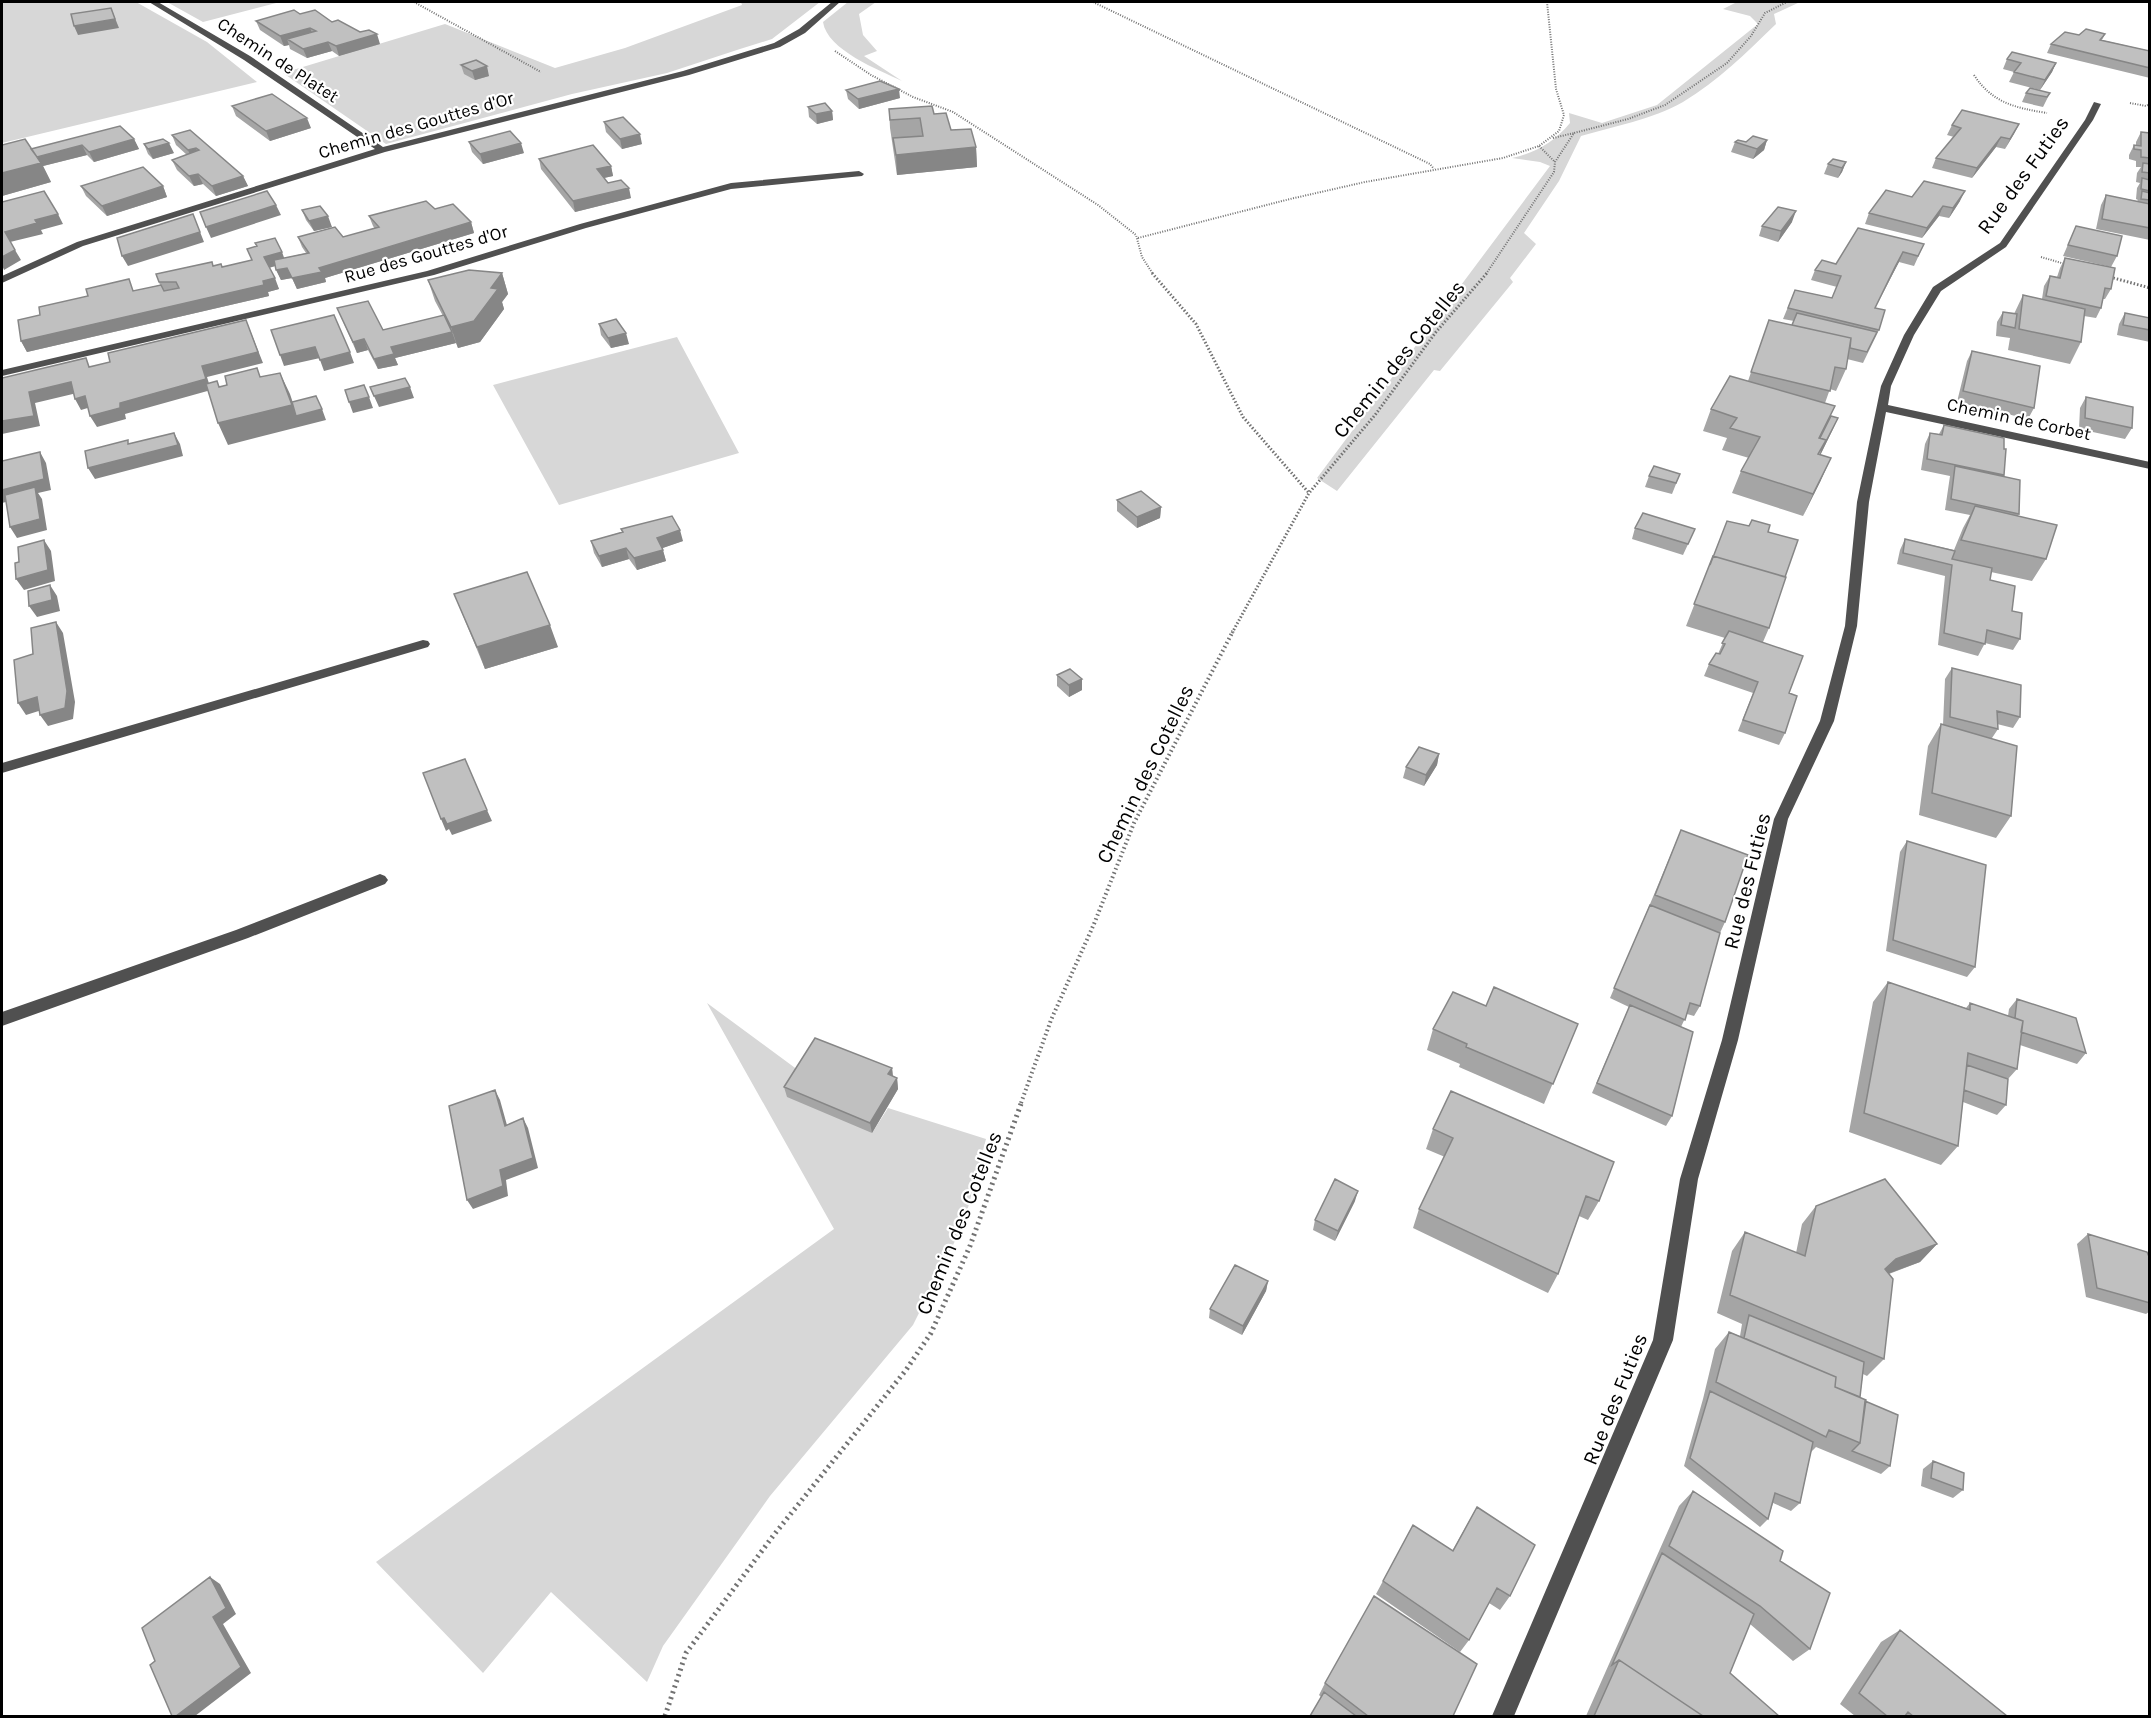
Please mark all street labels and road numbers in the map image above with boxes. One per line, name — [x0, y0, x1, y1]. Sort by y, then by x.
street label: Chemin de Platet — [213, 13, 343, 108]
street label: Chemin des Gouttes d'Or — [316, 86, 517, 163]
street label: Rue des Futies — [1972, 111, 2074, 239]
street label: Rue des Gouttes d'Or — [342, 220, 511, 288]
street label: Chemin des Cotelles — [1328, 275, 1470, 443]
street label: Chemin de Corbet — [1945, 393, 2093, 445]
street label: Chemin des Cotelles — [1091, 681, 1199, 867]
street label: Rue des Futies — [1718, 810, 1776, 952]
street label: Chemin des Cotelles — [911, 1128, 1007, 1318]
street label: Rue des Futies — [1578, 1330, 1652, 1468]

